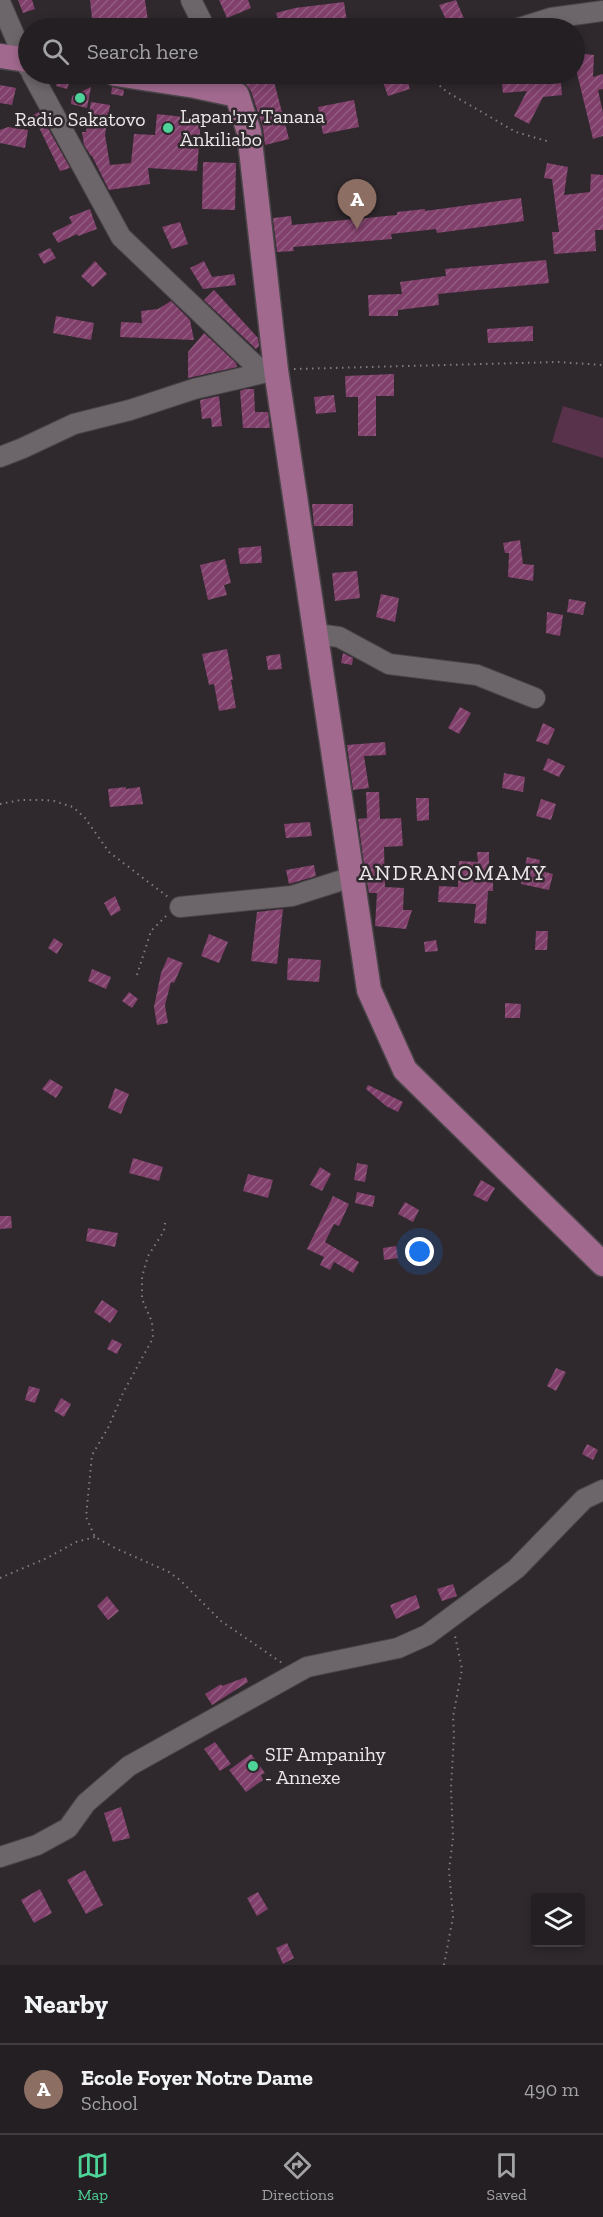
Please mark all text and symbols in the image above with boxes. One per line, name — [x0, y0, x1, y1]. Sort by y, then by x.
search box — [18, 18, 585, 84]
icon: search — [39, 35, 72, 68]
text: Search here — [87, 38, 198, 65]
marker: Radio Sakatovo — [73, 91, 87, 105]
place label: Lapan'ny Tanana Ankiliabo — [180, 104, 325, 151]
place label: Radio Sakatovo — [14, 107, 146, 131]
marker: Lapan'ny Tanana Ankiliabo — [161, 121, 175, 135]
pin: A — [338, 180, 376, 229]
district label: ANDRANOMAMY — [359, 859, 547, 886]
your location — [405, 1237, 434, 1266]
place label: SIF Ampanihy - Annexe — [265, 1742, 387, 1789]
marker: SIF Ampanihy - Annexe — [246, 1759, 260, 1773]
map controls — [531, 1893, 585, 1947]
button: layers — [531, 1893, 585, 1947]
text: Nearby — [24, 1988, 108, 2020]
text: Ecole Foyer Notre Dame — [81, 2064, 313, 2091]
text: A — [37, 2077, 50, 2101]
text: 490 m — [524, 2077, 579, 2101]
text: School — [81, 2091, 138, 2115]
tab: Map — [76, 2149, 109, 2204]
tab: Directions — [262, 2149, 334, 2204]
tab: Saved — [487, 2149, 527, 2204]

